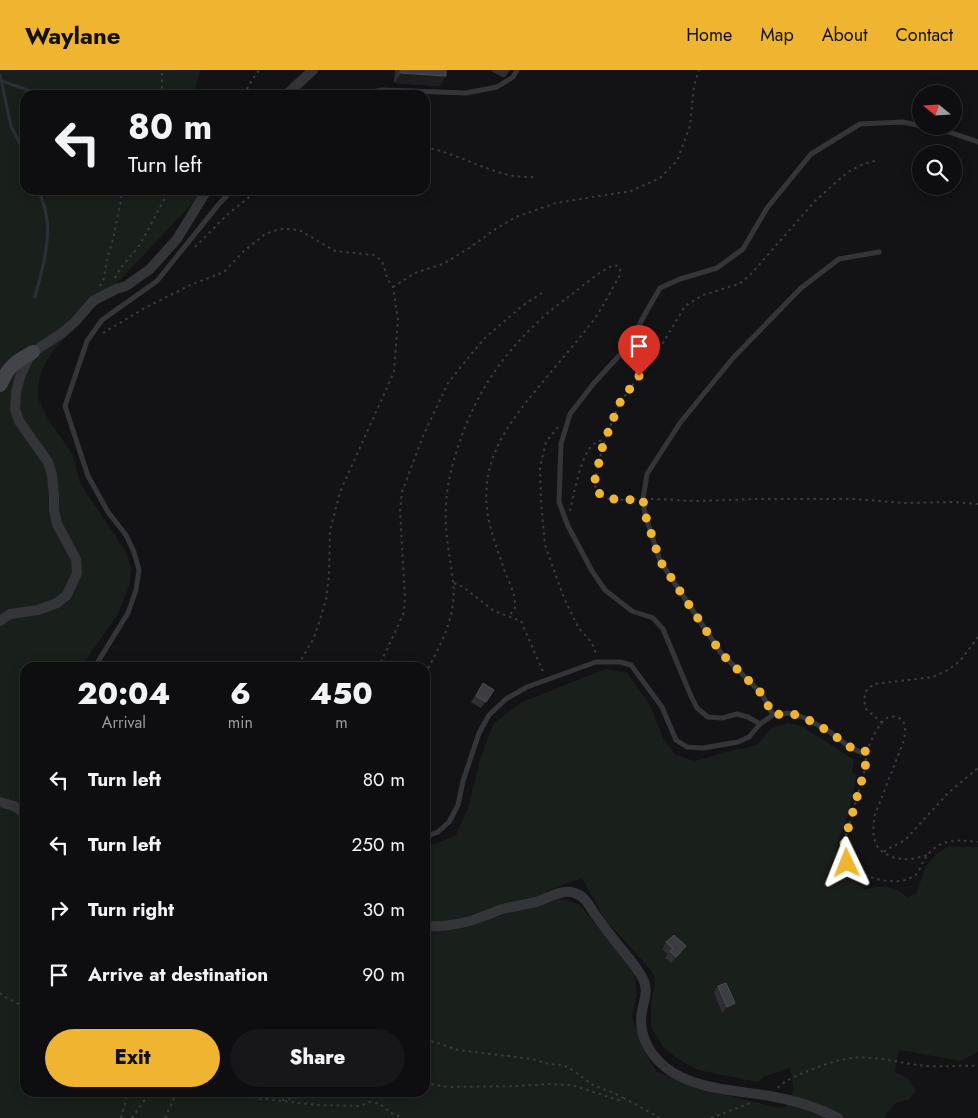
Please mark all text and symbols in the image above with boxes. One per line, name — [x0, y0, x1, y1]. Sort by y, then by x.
text: Waylane — [25, 18, 120, 53]
text: Home — [686, 22, 732, 48]
text: Map — [760, 22, 794, 48]
text: About — [822, 22, 867, 48]
text: Contact — [895, 22, 953, 48]
north arrow — [912, 85, 962, 135]
map controls — [912, 85, 962, 195]
text: 80 m — [128, 102, 212, 152]
icon: left — [45, 110, 110, 175]
button: search — [912, 145, 962, 195]
text: Turn left — [128, 148, 202, 180]
pin — [618, 325, 660, 376]
icon: arrive — [625, 332, 653, 360]
text: 20:04 — [77, 672, 170, 715]
text: 6 — [230, 672, 251, 715]
text: 450 — [310, 672, 373, 715]
text: Arrival — [102, 711, 146, 734]
text: min — [228, 711, 253, 734]
text: m — [335, 711, 348, 734]
icon: left — [45, 766, 73, 794]
text: Turn left — [88, 766, 161, 793]
text: 80 m — [363, 766, 405, 793]
icon: left — [45, 831, 73, 859]
text: Turn left — [88, 831, 161, 858]
text: 250 m — [352, 831, 405, 858]
position arrow — [820, 836, 872, 888]
icon: right — [45, 896, 73, 924]
text: Turn right — [88, 896, 174, 923]
text: 30 m — [363, 896, 405, 923]
icon: arrive — [45, 961, 73, 989]
text: Arrive at destination — [88, 961, 268, 988]
text: 90 m — [362, 961, 405, 988]
button: Exit — [45, 1029, 220, 1087]
button: Share — [230, 1029, 405, 1087]

